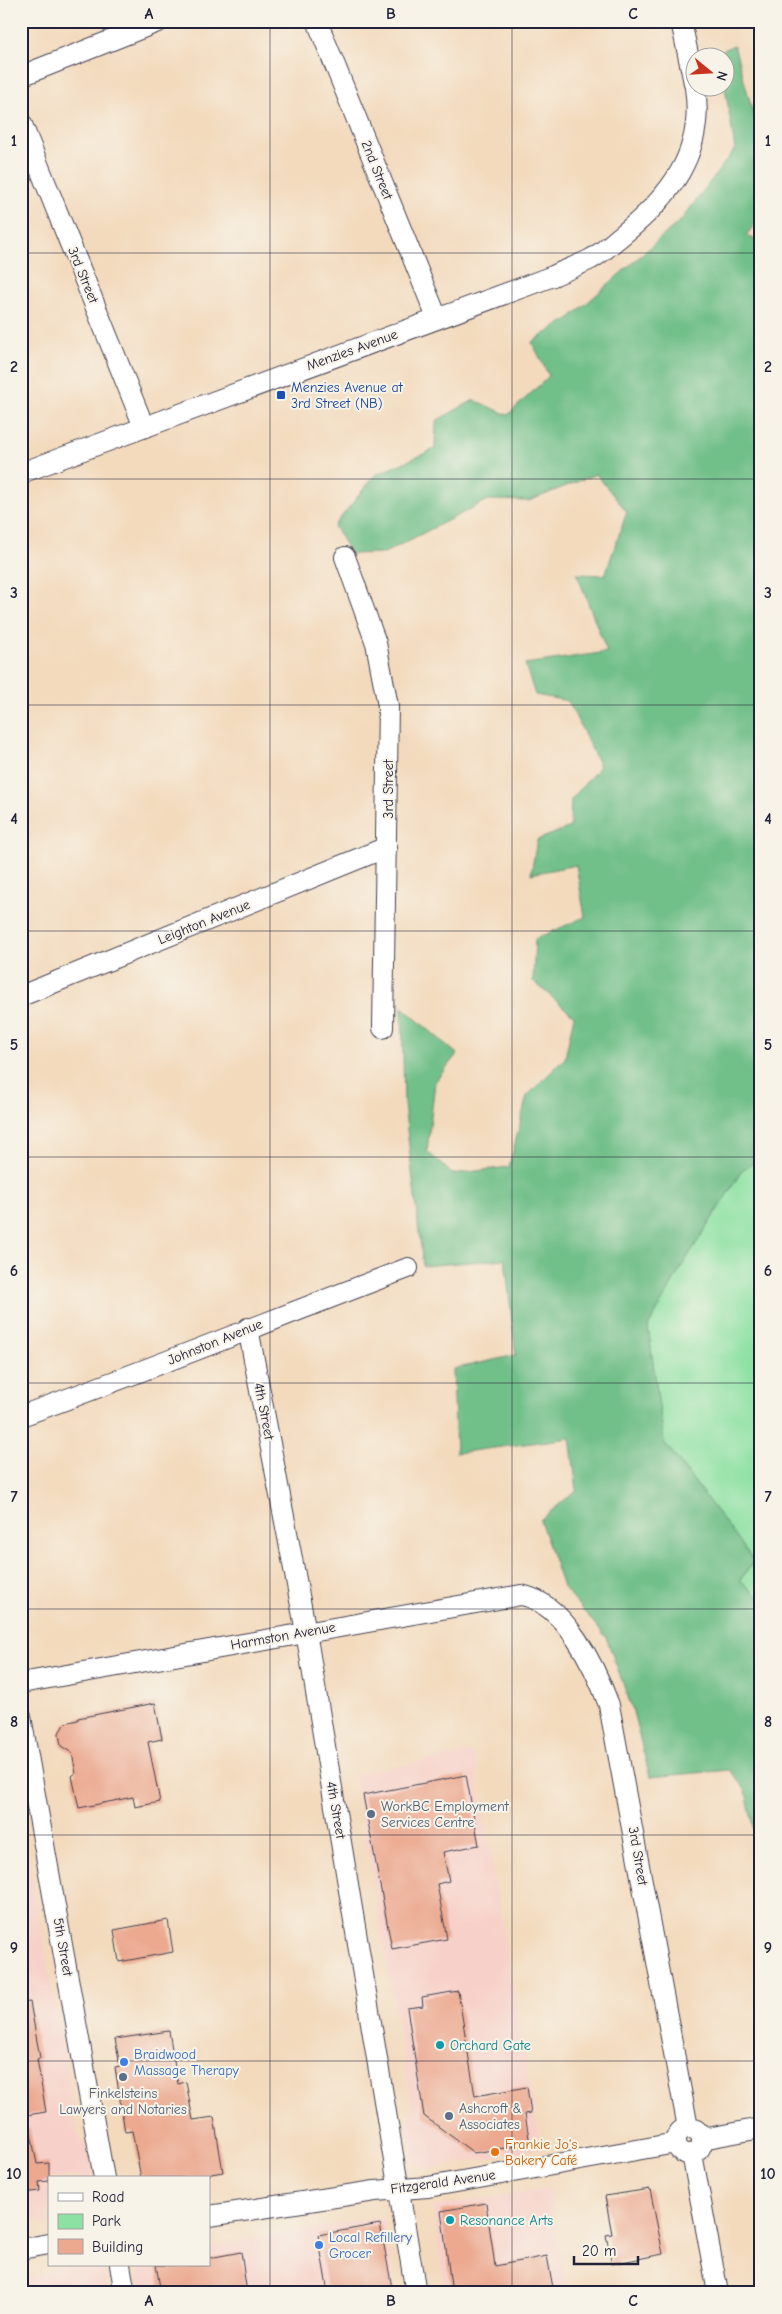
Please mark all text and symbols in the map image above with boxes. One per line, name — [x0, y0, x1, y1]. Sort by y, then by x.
text: A — [145, 5, 154, 23]
text: B — [386, 5, 396, 23]
text: C — [628, 5, 638, 23]
north arrow — [684, 48, 734, 98]
text: N — [712, 69, 731, 83]
text: 1 — [11, 132, 17, 150]
text: 1 — [765, 132, 771, 150]
street label: 2nd Street — [357, 138, 397, 203]
street label: 3rd Street — [64, 244, 102, 307]
street label: Menzies Avenue — [304, 326, 400, 374]
text: 2 — [10, 358, 18, 376]
text: 2 — [764, 358, 772, 376]
place label: Menzies Avenue at 3rd Street (NB) — [291, 379, 404, 412]
marker: Menzies Avenue at 3rd Street (NB) — [275, 389, 287, 401]
text: 3 — [10, 584, 18, 602]
text: 3 — [764, 584, 772, 602]
street label: 3rd Street — [380, 758, 397, 819]
text: 4 — [10, 810, 18, 828]
text: 4 — [764, 810, 772, 828]
street label: Leighton Avenue — [155, 896, 253, 948]
text: 5 — [10, 1036, 18, 1054]
text: 5 — [764, 1036, 772, 1054]
text: 6 — [10, 1262, 18, 1280]
text: 6 — [764, 1262, 772, 1280]
street label: Johnston Avenue — [165, 1315, 265, 1369]
street label: 4th Street — [250, 1381, 278, 1442]
text: 7 — [10, 1488, 18, 1506]
text: 7 — [764, 1488, 772, 1506]
street label: Harmston Avenue — [229, 1618, 337, 1654]
text: 8 — [10, 1713, 18, 1731]
text: 8 — [764, 1713, 772, 1731]
street label: 4th Street — [323, 1780, 350, 1841]
place label: WorkBC Employment Services Centre — [381, 1798, 510, 1831]
marker: WorkBC Employment Services Centre — [365, 1808, 377, 1820]
street label: 3rd Street — [624, 1825, 652, 1888]
street label: 5th Street — [50, 1917, 77, 1978]
text: 9 — [10, 1939, 18, 1957]
text: 9 — [764, 1939, 772, 1957]
place label: Orchard Gate — [450, 2037, 531, 2054]
marker: Orchard Gate — [434, 2039, 446, 2051]
place label: Braidwood Massage Therapy — [134, 2046, 240, 2079]
marker: Braidwood Massage Therapy — [118, 2056, 130, 2068]
marker: Finkelsteins Lawyers and Notaries — [117, 2071, 129, 2083]
place label: Finkelsteins Lawyers and Notaries — [59, 2085, 187, 2118]
place label: Ashcroft & Associates — [459, 2100, 521, 2133]
marker: Ashcroft & Associates — [443, 2110, 455, 2122]
place label: Frankie Jo's Bakery Café — [505, 2136, 578, 2169]
marker: Frankie Jo's Bakery Café — [489, 2146, 501, 2158]
text: 10 — [6, 2165, 22, 2183]
text: 10 — [760, 2165, 776, 2183]
street label: Fitzgerald Avenue — [389, 2166, 497, 2198]
legend — [48, 2176, 210, 2266]
text: Road — [92, 2188, 124, 2206]
text: Park — [92, 2212, 121, 2230]
place label: Resonance Arts — [460, 2212, 553, 2229]
marker: Resonance Arts — [444, 2214, 456, 2226]
place label: Local Refillery Grocer — [329, 2229, 413, 2262]
scale bar — [574, 2234, 638, 2266]
text: Building — [92, 2238, 143, 2256]
marker: Local Refillery Grocer — [313, 2239, 325, 2251]
text: 20 m — [582, 2242, 616, 2260]
text: A — [145, 2292, 154, 2310]
text: B — [386, 2292, 396, 2310]
text: C — [628, 2292, 638, 2310]

